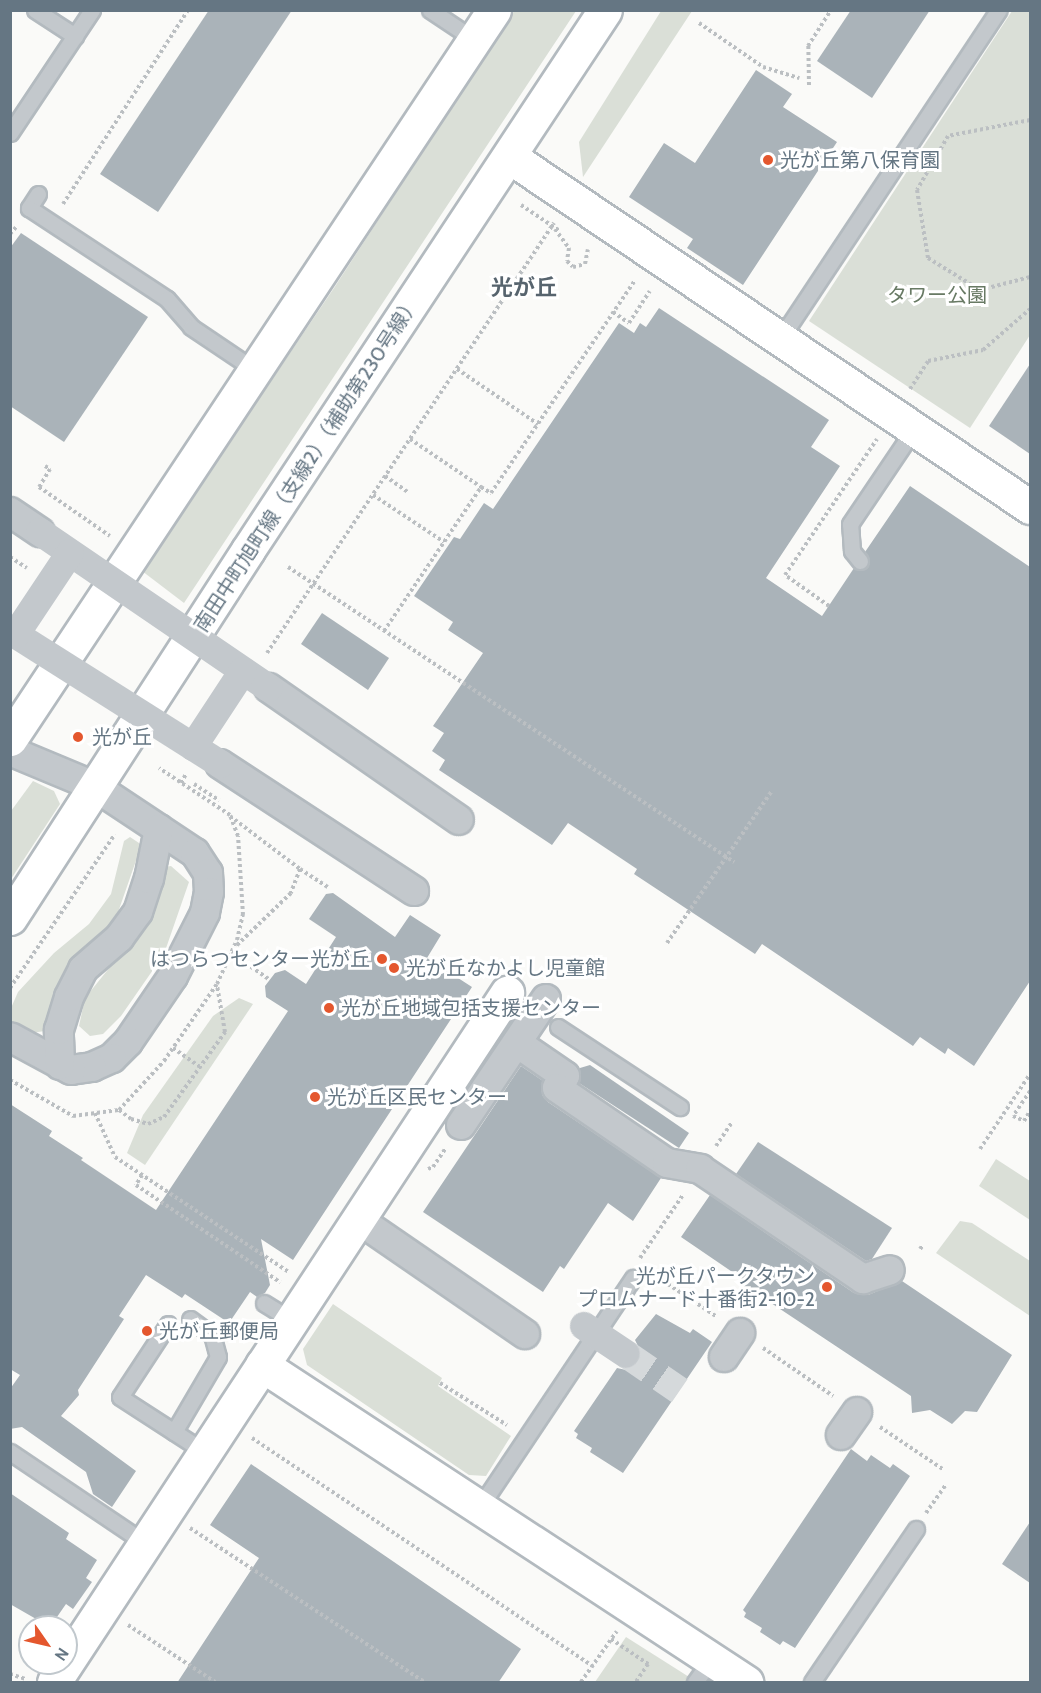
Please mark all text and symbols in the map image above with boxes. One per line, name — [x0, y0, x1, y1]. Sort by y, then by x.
place label: 光が丘第八保育園 — [780, 148, 940, 172]
marker: 光が丘第八保育園 — [761, 153, 775, 167]
district label: 光が丘 — [491, 275, 557, 301]
park label: タワー公園 — [887, 283, 987, 307]
street label: 南田中町旭町線（支線2）（補助第230号線） — [189, 292, 425, 636]
place label: 光が丘 — [92, 725, 152, 749]
marker: 光が丘 — [69, 728, 87, 746]
place label: はつらつセンター光が丘 — [150, 947, 370, 971]
marker: はつらつセンター光が丘 — [375, 952, 389, 966]
place label: 光が丘なかよし児童館 — [406, 956, 606, 980]
marker: 光が丘なかよし児童館 — [387, 961, 401, 975]
place label: 光が丘地域包括支援センター — [341, 996, 601, 1020]
marker: 光が丘地域包括支援センター — [322, 1001, 336, 1015]
place label: 光が丘区民センター — [327, 1085, 507, 1109]
marker: 光が丘区民センター — [308, 1090, 322, 1104]
place label: 光が丘パークタウン プロムナード十番街2-10-2 — [577, 1264, 815, 1311]
marker: 光が丘パークタウン プロムナード十番街2-10-2 — [820, 1280, 834, 1294]
place label: 光が丘郵便局 — [159, 1319, 279, 1343]
marker: 光が丘郵便局 — [140, 1324, 154, 1338]
north arrow — [18, 1615, 78, 1675]
text: N — [51, 1644, 73, 1664]

